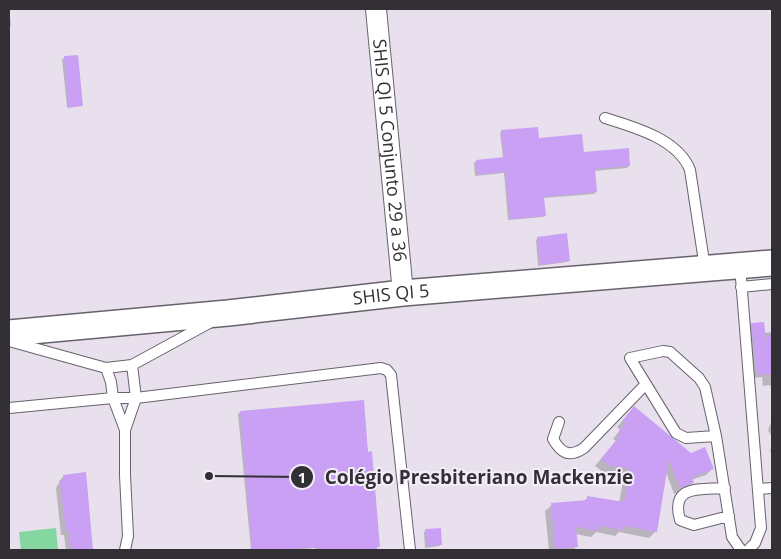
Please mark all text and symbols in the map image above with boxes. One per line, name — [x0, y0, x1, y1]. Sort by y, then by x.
street label: SHIS QI 5 Conjunto 29 a 36 — [368, 38, 413, 263]
street label: SHIS QI 5 — [351, 278, 430, 310]
callout: Colégio Presbiteriano Mackenzie — [289, 460, 643, 494]
text: Colégio Presbiteriano Mackenzie — [325, 464, 633, 490]
text: 1 — [298, 467, 306, 487]

